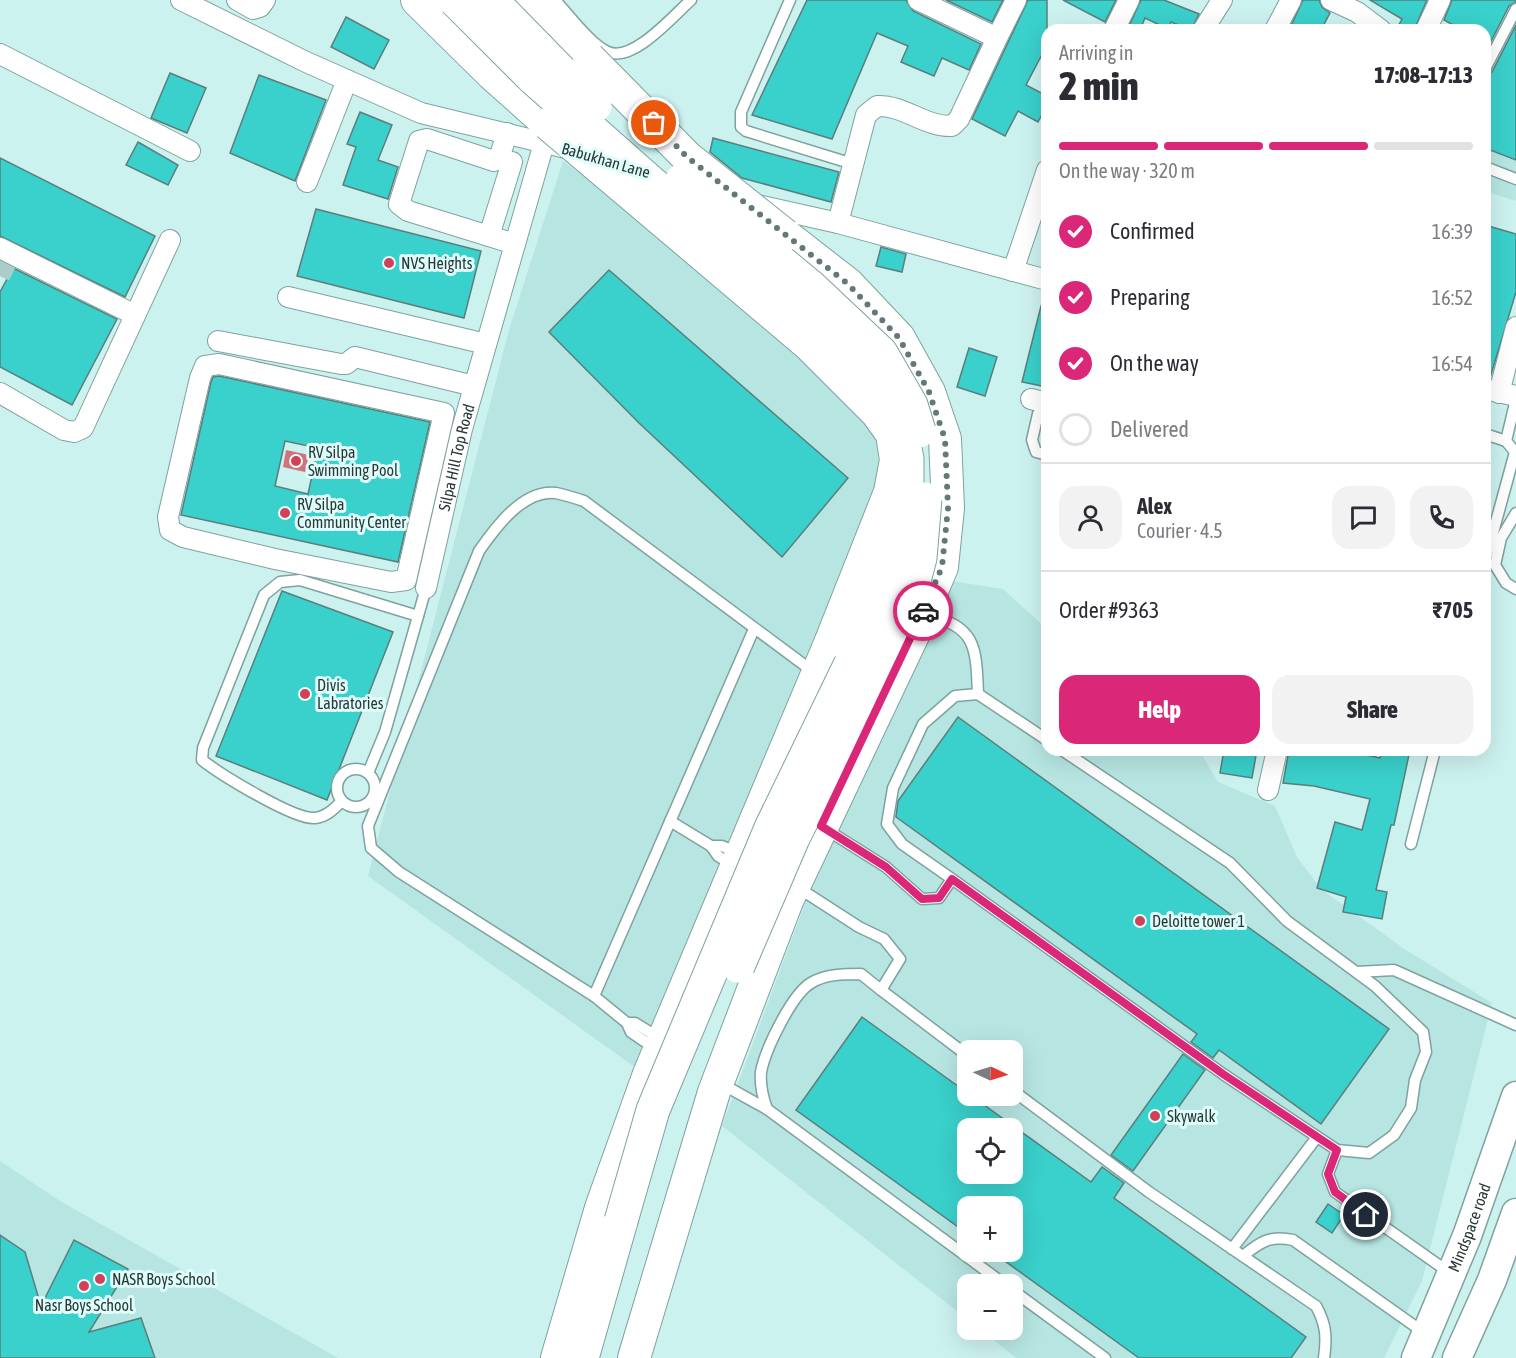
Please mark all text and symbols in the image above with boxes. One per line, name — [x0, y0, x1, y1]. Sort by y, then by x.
text: Arriving in — [1059, 41, 1133, 64]
text: 17:08–17:13 — [1374, 62, 1473, 88]
text: 2 min — [1059, 64, 1139, 108]
pin — [628, 97, 679, 148]
icon: bag — [637, 106, 670, 139]
street label: Babukhan Lane — [560, 139, 652, 181]
text: On the way · 320 m — [1059, 159, 1195, 182]
icon: check — [1059, 215, 1092, 248]
text: Confirmed — [1110, 218, 1195, 244]
text: 16:39 — [1432, 220, 1473, 243]
place label: NVS Heights — [401, 254, 473, 273]
marker: NVS Heights — [382, 256, 396, 270]
icon: check — [1059, 281, 1092, 314]
text: Preparing — [1110, 284, 1190, 310]
text: 16:52 — [1432, 286, 1473, 309]
icon: check — [1059, 347, 1092, 380]
text: On the way — [1110, 350, 1199, 376]
text: 16:54 — [1432, 352, 1473, 375]
street label: Silpa Hill Top Road — [435, 402, 478, 513]
text: Delivered — [1110, 416, 1189, 442]
place label: RV Silpa Swimming Pool — [308, 443, 399, 480]
marker: RV Silpa Swimming Pool — [289, 454, 303, 468]
button: person — [1059, 486, 1122, 549]
button: chat — [1332, 486, 1395, 549]
button: phone — [1410, 486, 1473, 549]
text: Alex — [1137, 493, 1172, 519]
place label: RV Silpa Community Center — [297, 495, 406, 532]
marker: RV Silpa Community Center — [278, 506, 292, 520]
text: Courier · 4.5 — [1137, 519, 1223, 542]
courier — [893, 581, 953, 641]
icon: car — [907, 595, 940, 628]
text: Order #9363 — [1059, 597, 1159, 623]
text: ₹705 — [1433, 597, 1473, 623]
button: Help — [1059, 675, 1260, 744]
button: Share — [1272, 675, 1473, 744]
place label: Divis Labratories — [317, 676, 384, 712]
marker: Divis Labratories — [298, 687, 312, 701]
place label: Deloitte tower 1 — [1152, 912, 1245, 930]
marker: Deloitte tower 1 — [1133, 914, 1147, 928]
north arrow — [957, 1040, 1023, 1106]
map controls — [957, 1040, 1023, 1340]
place label: Skywalk — [1167, 1107, 1215, 1126]
marker: Skywalk — [1148, 1109, 1162, 1123]
button: locate — [957, 1118, 1023, 1184]
street label: Mindspace road — [1444, 1181, 1494, 1274]
pin — [1340, 1189, 1391, 1240]
button: + — [957, 1196, 1023, 1262]
icon: home — [1349, 1198, 1382, 1231]
place label: NASR Boys School — [112, 1270, 216, 1289]
marker: NASR Boys School — [93, 1272, 107, 1286]
button: − — [957, 1274, 1023, 1340]
marker: Nasr Boys School — [77, 1279, 91, 1293]
place label: Nasr Boys School — [35, 1296, 134, 1315]

